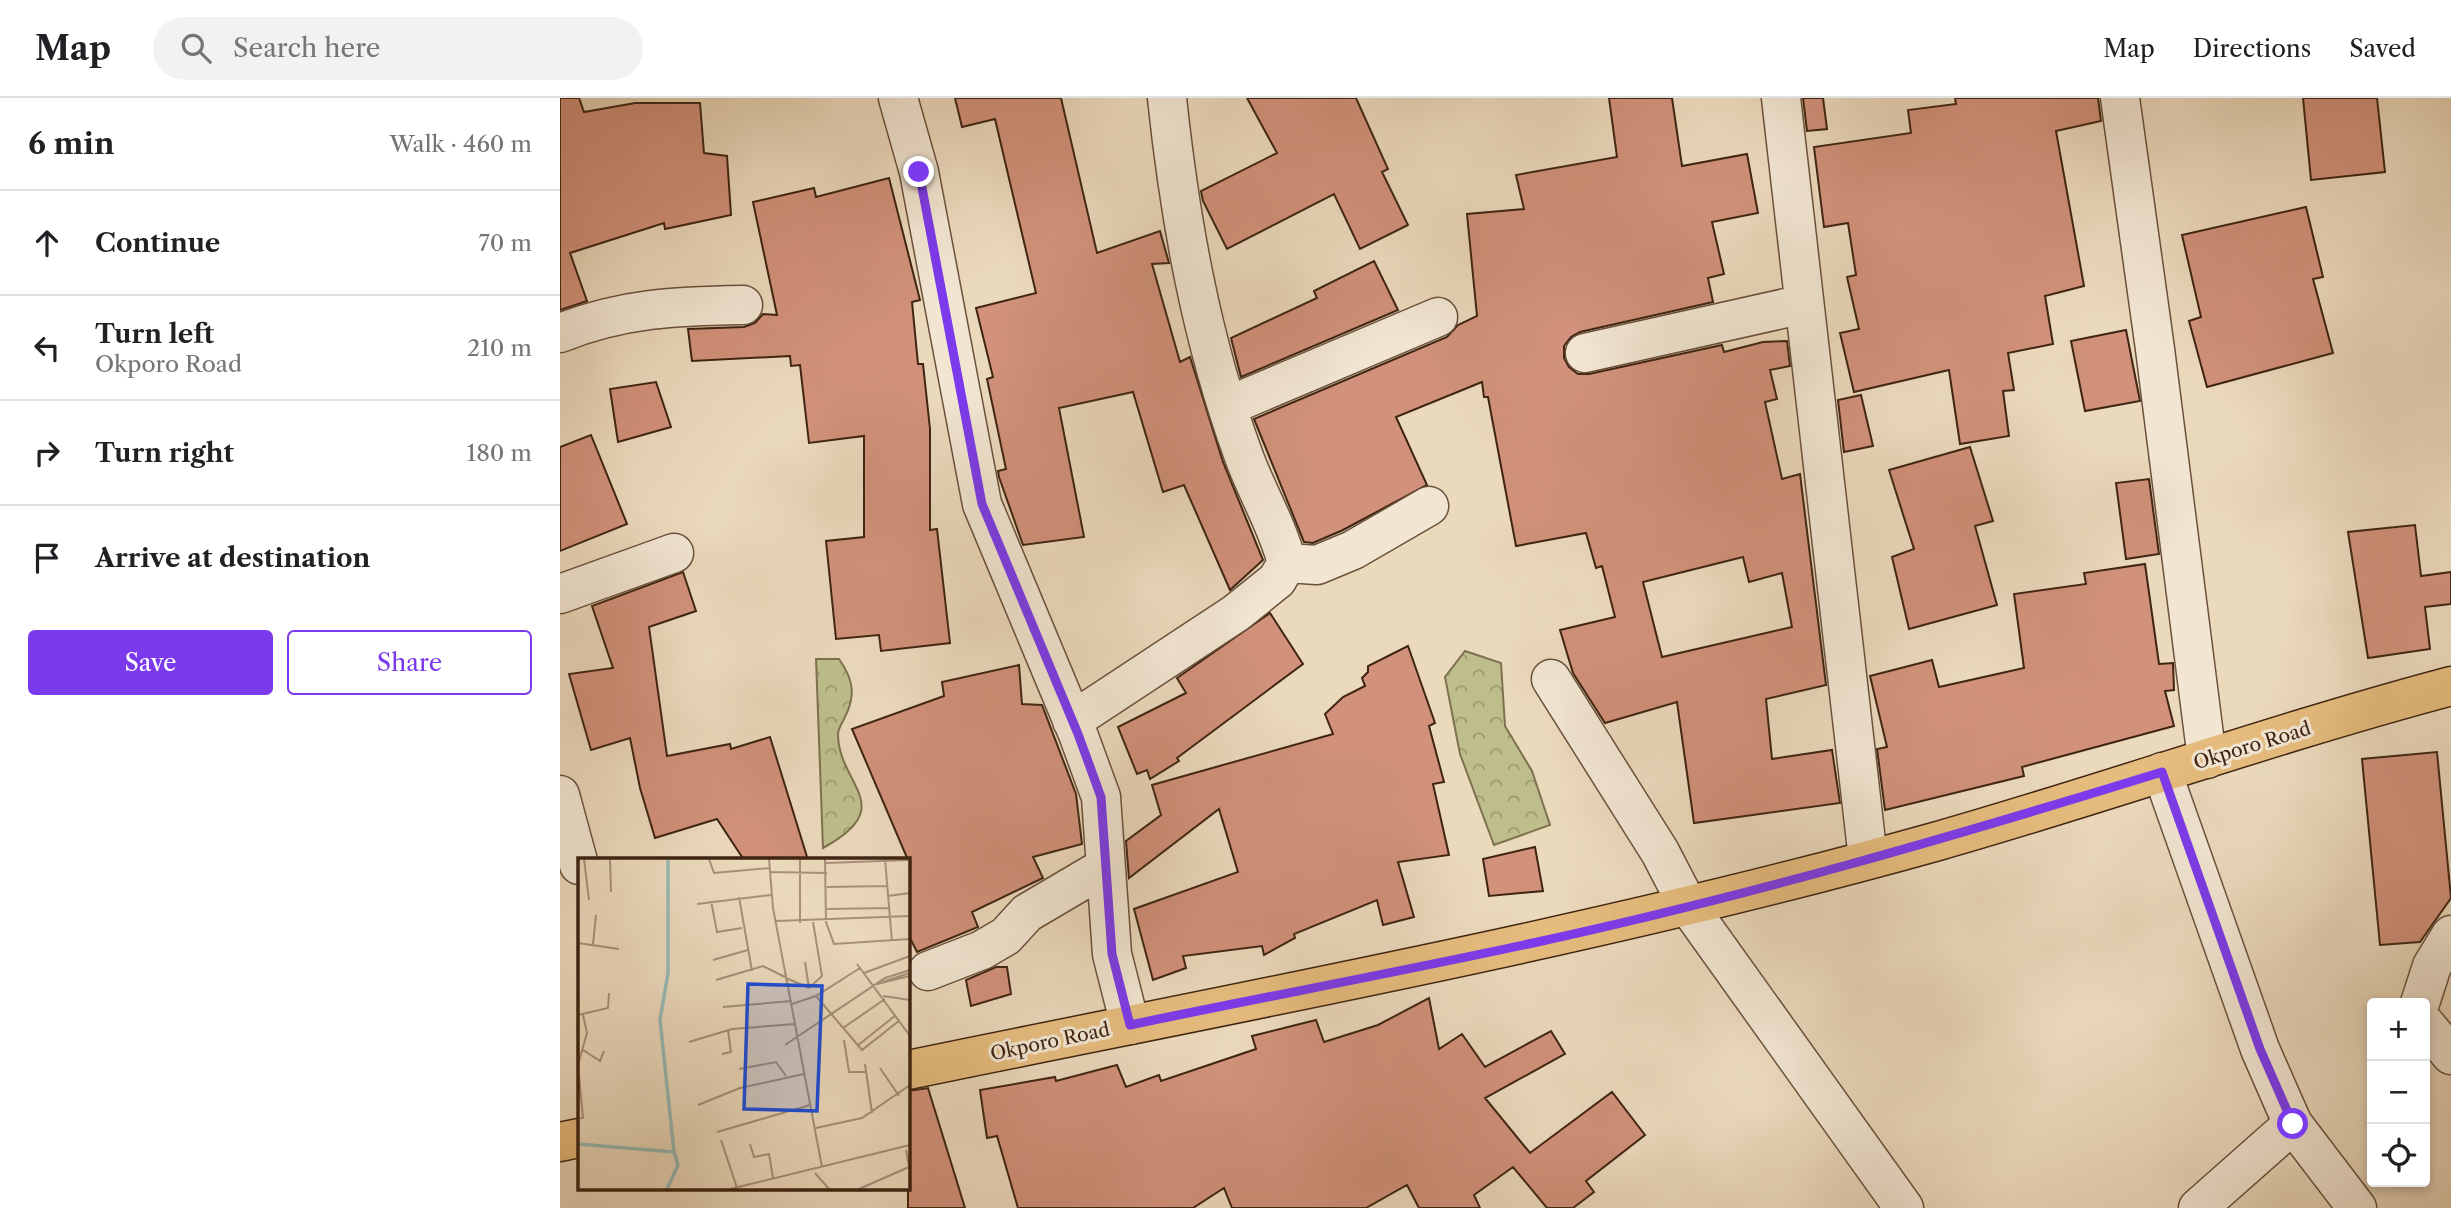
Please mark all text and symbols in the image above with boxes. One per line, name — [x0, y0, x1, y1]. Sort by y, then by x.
search box — [153, 17, 643, 80]
text: Map — [35, 28, 111, 69]
icon: search — [177, 29, 215, 67]
text: Search here — [233, 32, 380, 64]
text: Map — [2103, 34, 2155, 63]
text: Directions — [2193, 34, 2311, 63]
text: Saved — [2349, 34, 2416, 63]
text: 6 min — [28, 125, 115, 162]
text: Walk · 460 m — [389, 130, 532, 158]
route end — [903, 156, 934, 187]
icon: ahead — [28, 224, 66, 262]
text: Continue — [95, 227, 220, 259]
text: 70 m — [479, 229, 532, 257]
text: Turn left — [95, 318, 214, 350]
icon: left — [28, 329, 66, 367]
text: 210 m — [467, 334, 532, 362]
text: Okporo Road — [95, 350, 242, 378]
icon: right — [28, 434, 66, 472]
text: Turn right — [95, 437, 234, 469]
text: 180 m — [467, 439, 532, 467]
icon: arrive — [28, 539, 66, 577]
text: Arrive at destination — [95, 542, 370, 574]
button: Save — [28, 630, 273, 695]
button: Share — [287, 630, 532, 695]
street label: Okporo Road — [2191, 717, 2314, 774]
inset map — [578, 858, 910, 1190]
map controls — [2367, 998, 2430, 1187]
button: + — [2367, 998, 2430, 1061]
street label: Okporo Road — [988, 1018, 1112, 1065]
button: − — [2367, 1061, 2430, 1124]
route start — [2277, 1108, 2308, 1139]
button: locate — [2367, 1124, 2430, 1187]

